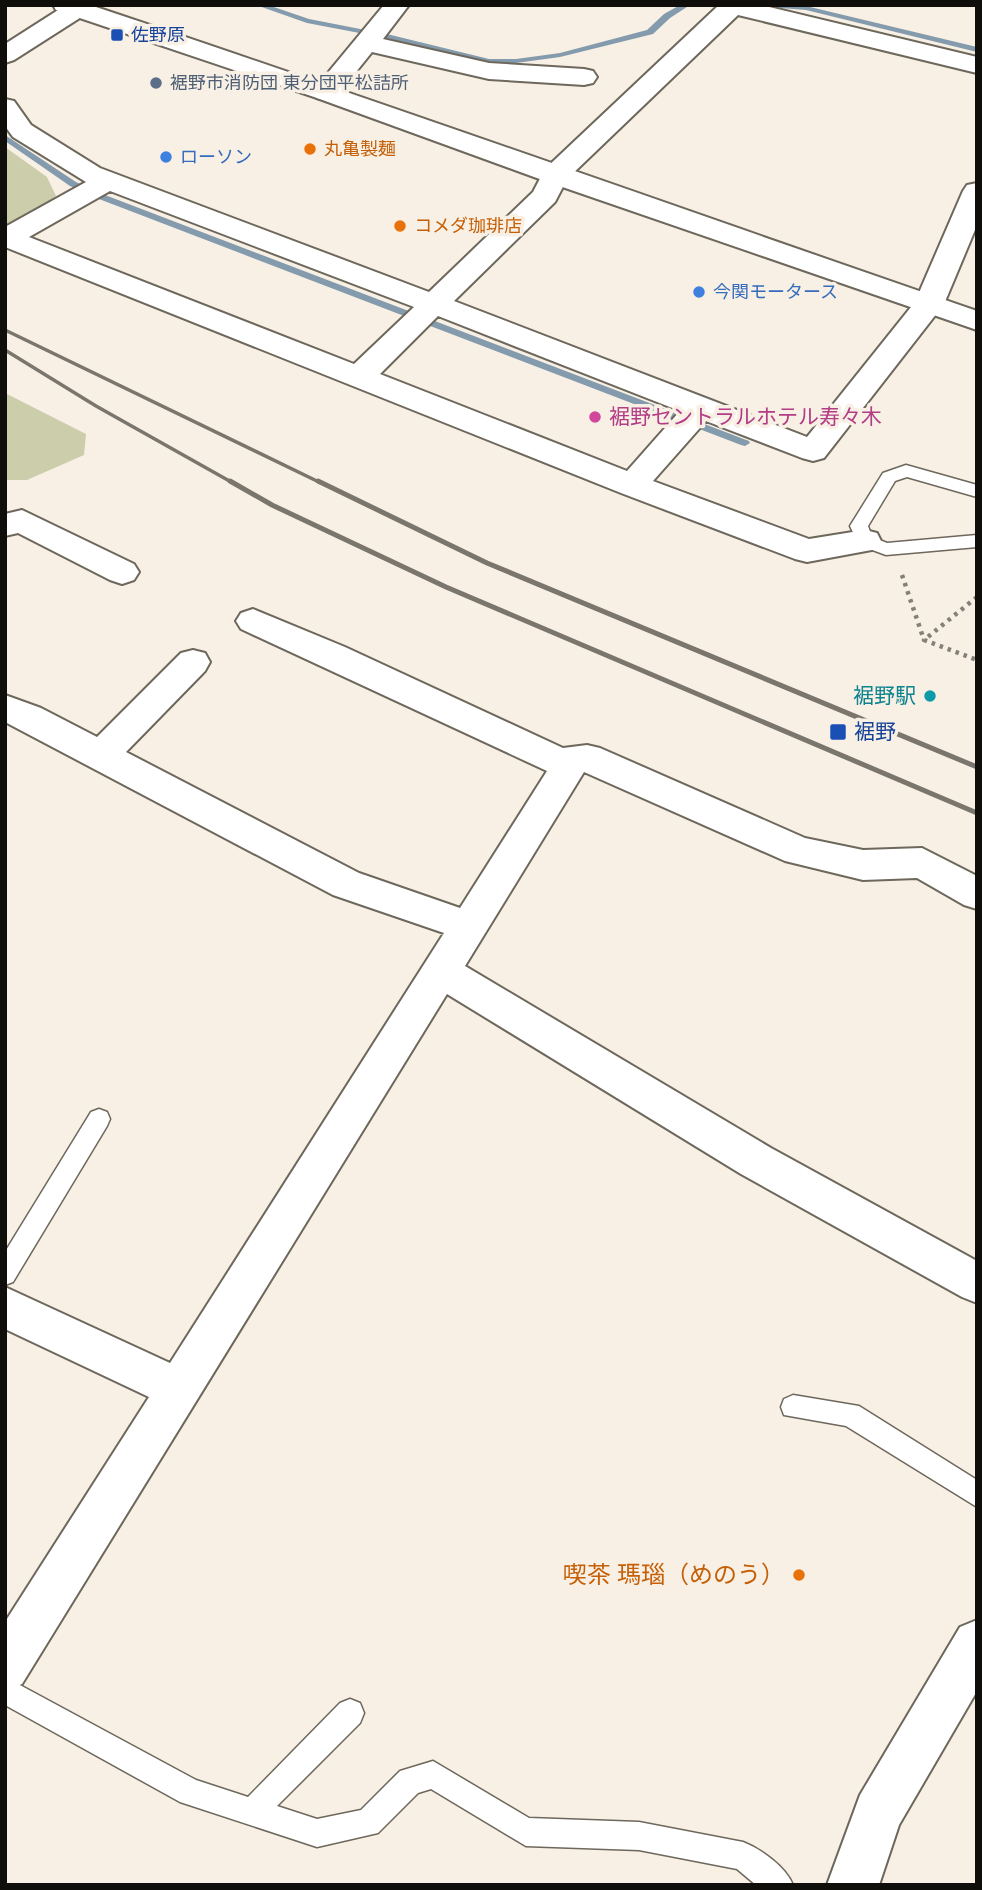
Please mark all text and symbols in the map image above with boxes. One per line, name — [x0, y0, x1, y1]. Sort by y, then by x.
place label: 佐野原 — [131, 24, 185, 46]
marker: 佐野原 — [109, 27, 125, 43]
place label: 裾野市消防団 東分団平松詰所 — [170, 72, 409, 94]
marker: 裾野市消防団 東分団平松詰所 — [148, 75, 164, 91]
place label: 丸亀製麺 — [324, 138, 396, 160]
marker: 丸亀製麺 — [302, 141, 318, 157]
place label: ローソン — [180, 146, 252, 168]
marker: ローソン — [158, 149, 174, 165]
place label: コメダ珈琲店 — [414, 215, 522, 237]
marker: コメダ珈琲店 — [392, 218, 408, 234]
place label: 今関モータース — [713, 281, 838, 303]
marker: 今関モータース — [691, 284, 707, 300]
place label: 裾野セントラルホテル寿々木 — [609, 404, 882, 429]
marker: 裾野セントラルホテル寿々木 — [587, 409, 603, 425]
place label: 裾野駅 — [853, 683, 916, 708]
marker: 裾野駅 — [922, 688, 938, 704]
place label: 裾野 — [854, 719, 896, 744]
marker: 裾野 — [828, 722, 848, 742]
place label: 喫茶 瑪瑙（めのう） — [563, 1560, 785, 1589]
marker: 喫茶 瑪瑙（めのう） — [791, 1567, 807, 1583]

